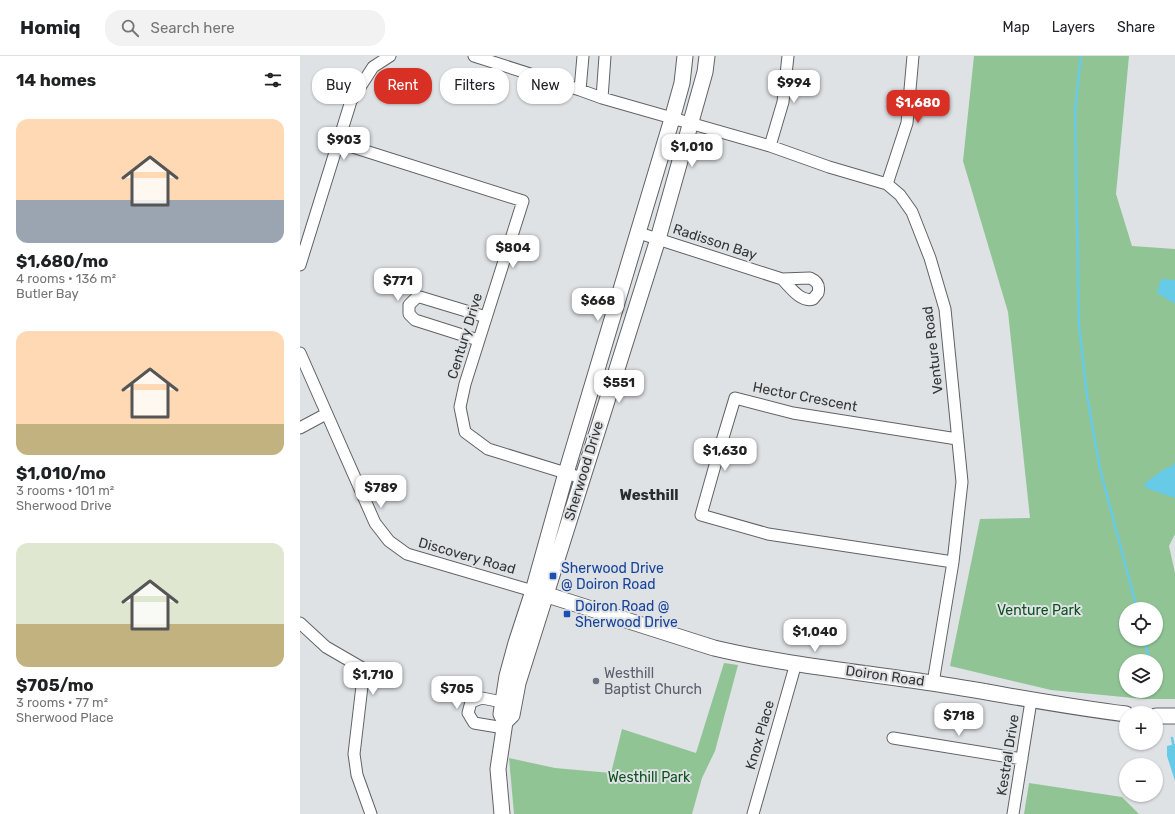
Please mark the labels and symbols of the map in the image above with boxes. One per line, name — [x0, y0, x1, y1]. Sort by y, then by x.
pin: $994 — [770, 70, 818, 104]
pin: $1,680 — [885, 90, 951, 124]
pin: $903 — [320, 127, 368, 161]
pin: $1,010 — [659, 134, 725, 168]
street label: Radisson Bay — [671, 220, 759, 264]
pin: $804 — [489, 235, 537, 269]
pin: $771 — [374, 268, 422, 302]
pin: $668 — [574, 288, 622, 322]
street label: Century Drive — [444, 291, 486, 381]
street label: Venture Road — [919, 305, 947, 395]
pin: $551 — [595, 370, 643, 404]
street label: Hector Crescent — [751, 379, 859, 416]
street label: Sherwood Drive — [561, 419, 607, 523]
pin: $1,630 — [692, 438, 758, 472]
pin: $789 — [357, 475, 405, 509]
district label: Westhill — [620, 486, 678, 504]
street label: Discovery Road — [416, 534, 518, 578]
place label: Sherwood Drive @ Doiron Road — [561, 560, 664, 593]
marker: Sherwood Drive @ Doiron Road — [548, 571, 558, 581]
place label: Doiron Road @ Sherwood Drive — [575, 598, 678, 631]
park label: Venture Park — [997, 602, 1082, 619]
marker: Doiron Road @ Sherwood Drive — [562, 609, 572, 619]
pin: $1,040 — [782, 619, 848, 653]
pin: $1,710 — [340, 662, 406, 696]
street label: Doiron Road — [845, 662, 925, 690]
place label: Westhill Baptist Church — [604, 665, 702, 698]
pin: $705 — [433, 676, 481, 710]
marker: Westhill Baptist Church — [591, 676, 601, 686]
street label: Knox Place — [742, 698, 778, 772]
pin: $718 — [935, 703, 983, 737]
street label: Kestral Drive — [993, 713, 1023, 797]
park label: Westhill Park — [608, 769, 691, 786]

